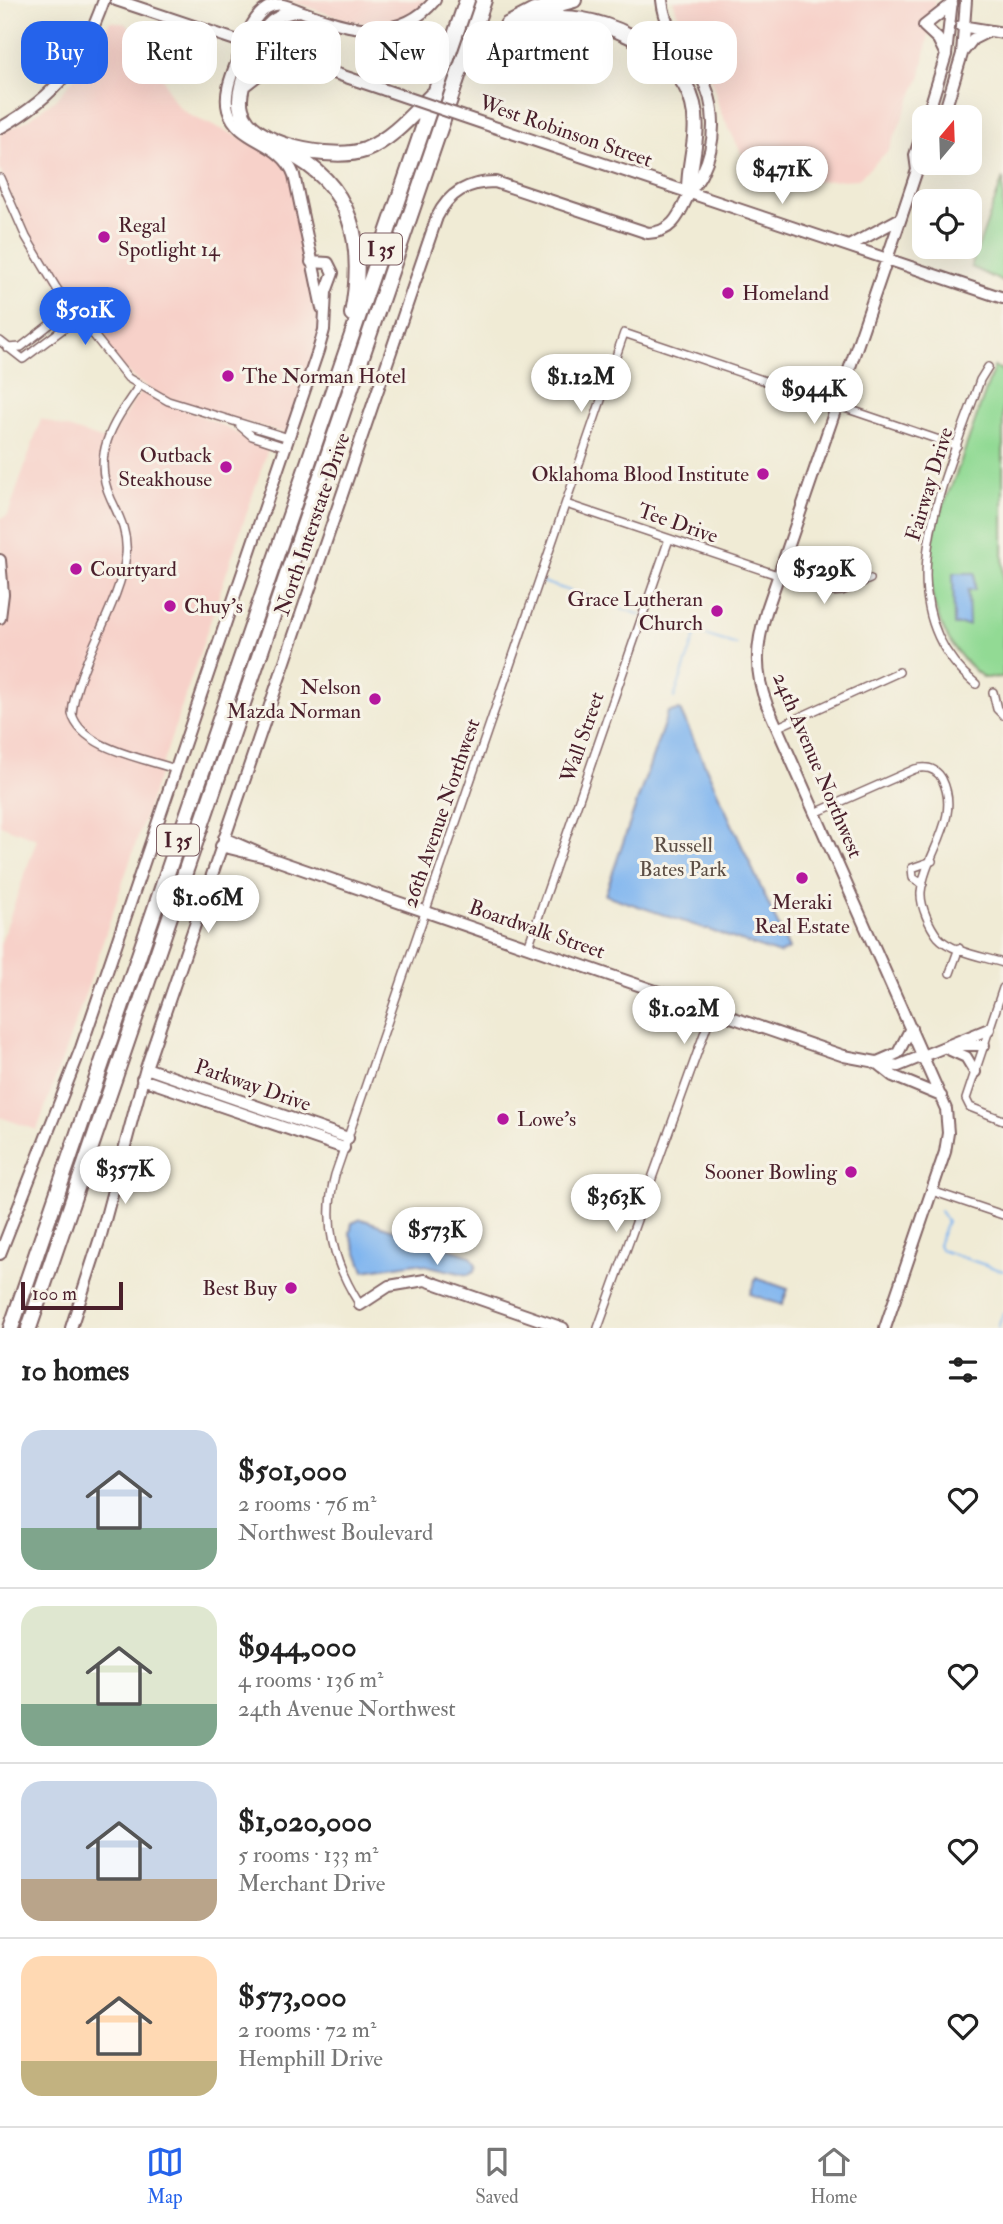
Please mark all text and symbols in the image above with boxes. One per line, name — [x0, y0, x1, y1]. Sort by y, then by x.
chip: Buy — [21, 21, 108, 84]
chip: Rent — [122, 21, 217, 84]
chip: Filters — [231, 21, 341, 84]
chip: New — [355, 21, 449, 84]
chip: Apartment — [463, 21, 613, 84]
chip: House — [627, 21, 737, 84]
street label: West Robinson Street — [475, 89, 656, 174]
north arrow — [912, 105, 982, 175]
map controls — [912, 105, 982, 259]
pin: $471K — [733, 146, 831, 206]
text: $471K — [752, 154, 812, 183]
button: locate — [912, 189, 982, 259]
place label: Regal Spotlight 14 — [118, 212, 221, 263]
marker: Regal Spotlight 14 — [96, 229, 112, 245]
road number: I 35 — [360, 233, 402, 264]
place label: Homeland — [742, 280, 830, 307]
marker: Homeland — [720, 285, 736, 301]
pin: $501K — [36, 288, 134, 347]
text: $501K — [56, 295, 114, 324]
pin: $1.12M — [524, 354, 638, 414]
text: $1.12M — [547, 362, 615, 391]
place label: The Norman Hotel — [242, 363, 407, 390]
pin: $944K — [765, 366, 863, 426]
marker: The Norman Hotel — [220, 368, 236, 384]
text: $944K — [781, 374, 847, 403]
street label: Fairway Drive — [899, 424, 960, 544]
street label: North Interstate Drive — [268, 429, 357, 619]
place label: Outback Steakhouse — [118, 442, 212, 493]
marker: Outback Steakhouse — [218, 459, 234, 475]
place label: Oklahoma Blood Institute — [532, 461, 749, 488]
marker: Oklahoma Blood Institute — [755, 466, 771, 482]
street label: Tee Drive — [634, 497, 722, 550]
pin: $529K — [775, 546, 873, 606]
text: $529K — [793, 554, 855, 583]
place label: Courtyard — [90, 556, 177, 583]
marker: Courtyard — [68, 561, 84, 577]
place label: Grace Lutheran Church — [567, 586, 703, 637]
place label: Chuy's — [184, 593, 243, 620]
marker: Chuy's — [162, 598, 178, 614]
marker: Grace Lutheran Church — [709, 603, 725, 619]
street label: 24th Avenue Northwest — [766, 668, 869, 862]
place label: Nelson Mazda Norman — [227, 674, 361, 725]
street label: Wall Street — [554, 688, 611, 787]
marker: Nelson Mazda Norman — [367, 691, 383, 707]
street label: 26th Avenue Northwest — [396, 715, 487, 911]
road number: I 35 — [157, 824, 199, 856]
park label: Russell Bates Park — [639, 832, 727, 883]
marker: Meraki Real Estate — [794, 870, 810, 886]
pin: $1.06M — [151, 876, 265, 935]
text: $1.06M — [172, 883, 244, 912]
place label: Meraki Real Estate — [754, 889, 850, 940]
street label: Boardwalk Street — [465, 894, 609, 965]
pin: $1.02M — [627, 986, 741, 1046]
text: $1.02M — [648, 994, 720, 1023]
street label: Parkway Drive — [191, 1053, 315, 1118]
place label: Lowe's — [517, 1106, 576, 1133]
marker: Lowe's — [495, 1111, 511, 1127]
pin: $357K — [76, 1146, 174, 1206]
text: $357K — [96, 1154, 154, 1183]
place label: Sooner Bowling — [705, 1159, 838, 1186]
marker: Sooner Bowling — [843, 1164, 859, 1180]
pin: $363K — [567, 1174, 665, 1234]
text: $363K — [587, 1182, 645, 1211]
pin: $573K — [388, 1208, 486, 1267]
text: $573K — [408, 1215, 466, 1244]
place label: Best Buy — [202, 1275, 278, 1302]
scale bar — [21, 1279, 122, 1311]
marker: Best Buy — [283, 1280, 299, 1296]
text: 100 m — [32, 1282, 77, 1306]
icon: filters — [944, 1351, 982, 1389]
text: 10 homes — [21, 1352, 129, 1389]
text: $501,000 — [238, 1452, 347, 1489]
icon: home — [77, 1458, 161, 1542]
icon: heart — [944, 1481, 982, 1519]
text: 2 rooms · 76 m² — [238, 1489, 376, 1518]
text: Northwest Boulevard — [238, 1518, 433, 1547]
text: $944,000 — [238, 1628, 357, 1665]
icon: home — [77, 1634, 161, 1718]
icon: heart — [944, 1657, 982, 1695]
text: 4 rooms · 136 m² — [238, 1665, 384, 1694]
text: 24th Avenue Northwest — [238, 1694, 456, 1723]
text: $1,020,000 — [238, 1803, 372, 1840]
icon: home — [77, 1809, 161, 1893]
icon: heart — [944, 1832, 982, 1870]
text: 5 rooms · 133 m² — [238, 1840, 379, 1869]
text: Merchant Drive — [238, 1869, 385, 1898]
text: $573,000 — [238, 1978, 347, 2015]
icon: home — [77, 1984, 161, 2068]
icon: heart — [944, 2007, 982, 2045]
text: 2 rooms · 72 m² — [238, 2015, 376, 2044]
text: Hemphill Drive — [238, 2044, 383, 2073]
tab: Map — [146, 2143, 184, 2209]
tab: Saved — [475, 2143, 519, 2209]
tab: Home — [810, 2143, 857, 2209]

